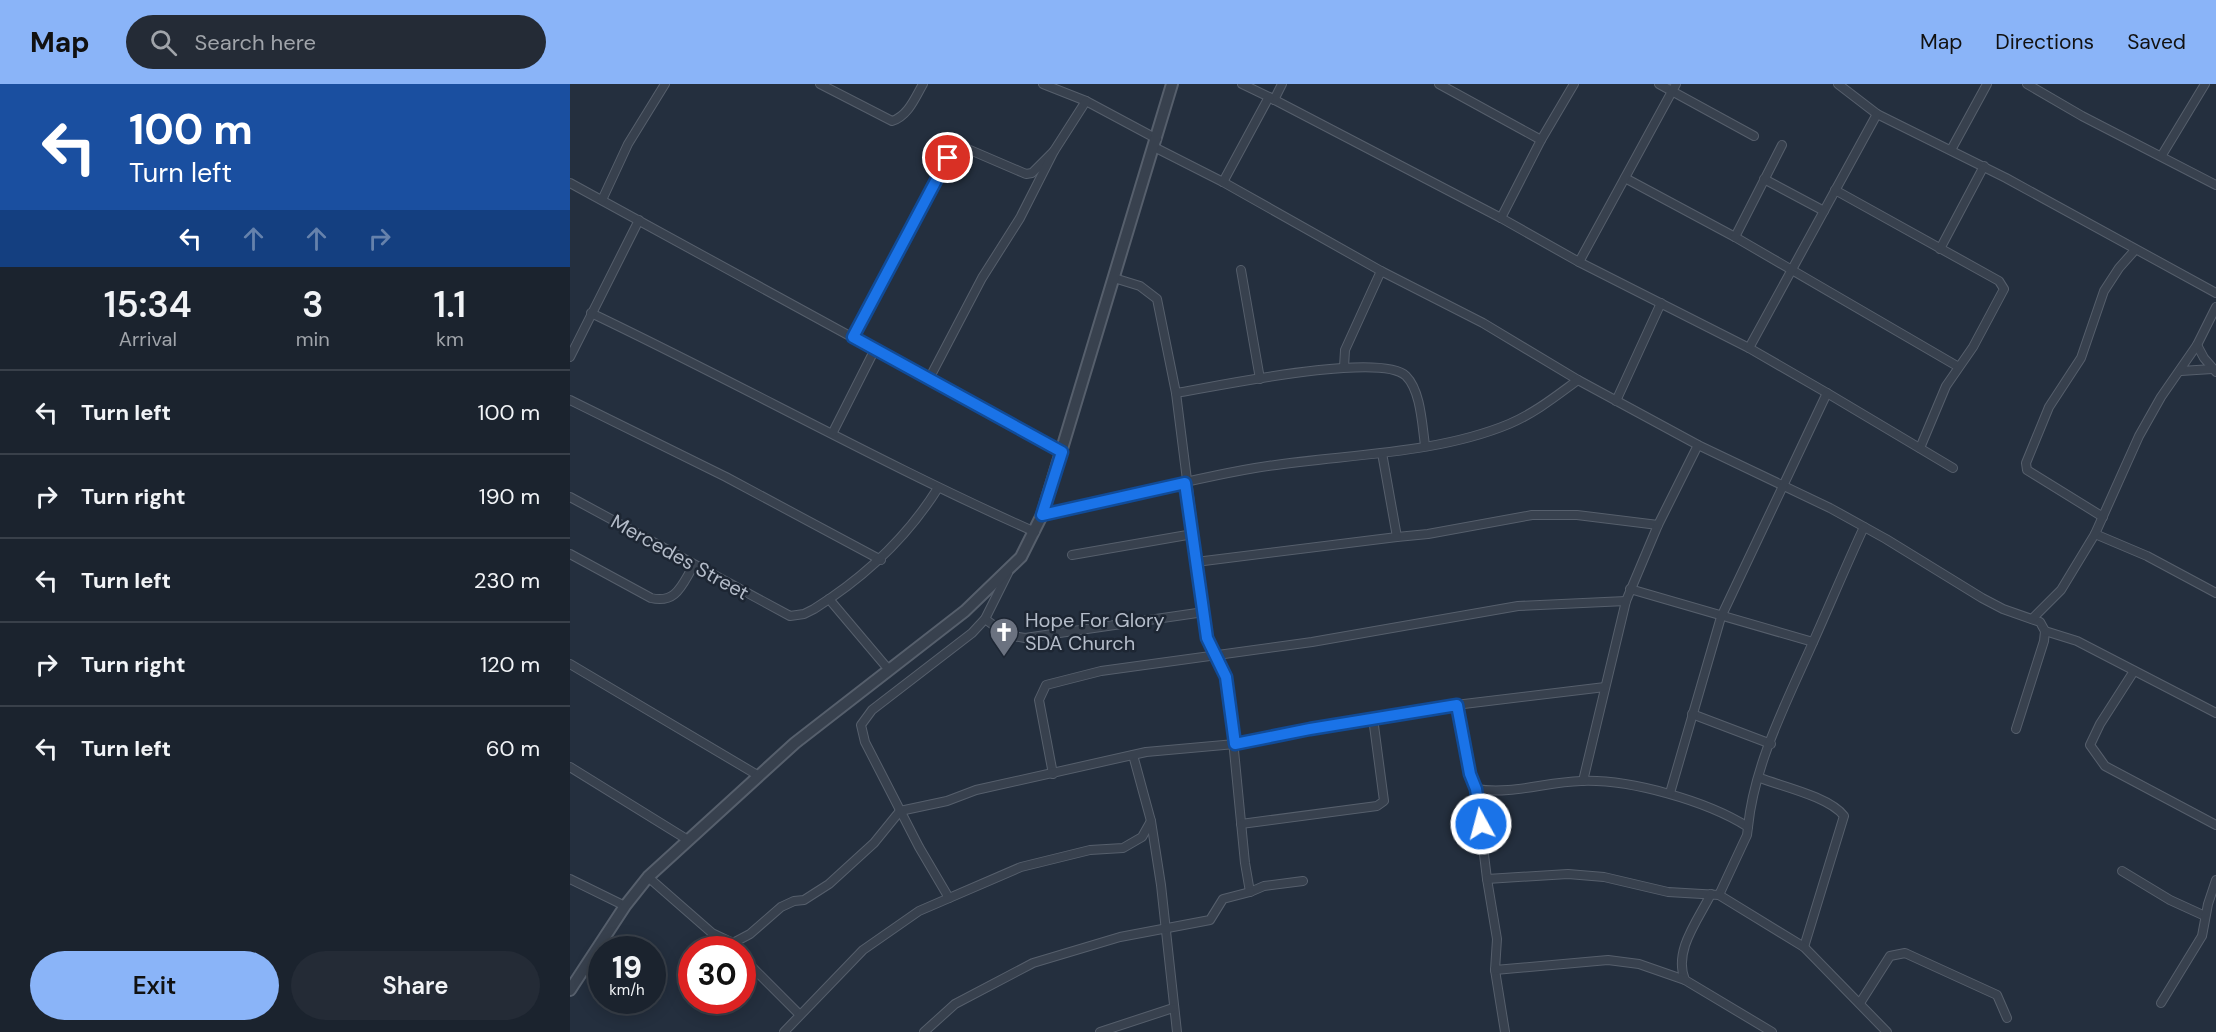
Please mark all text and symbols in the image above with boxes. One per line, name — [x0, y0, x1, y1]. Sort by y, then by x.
search box — [126, 15, 546, 69]
text: Map — [30, 24, 90, 61]
icon: search — [147, 26, 180, 59]
text: Search here — [195, 28, 316, 57]
text: Map — [1920, 28, 1962, 56]
text: Directions — [1995, 28, 2094, 56]
text: Saved — [2127, 28, 2186, 56]
text: 100 m — [129, 102, 253, 157]
icon: left — [30, 108, 108, 186]
pin — [922, 132, 973, 183]
icon: arrive — [931, 141, 964, 174]
text: Turn left — [129, 155, 232, 190]
icon: left — [174, 222, 207, 255]
icon: ahead — [237, 222, 270, 255]
icon: ahead — [300, 222, 333, 255]
icon: right — [363, 222, 396, 255]
text: 15:34 — [104, 281, 192, 328]
text: 3 — [302, 281, 323, 328]
text: 1.1 — [434, 281, 466, 328]
text: Arrival — [119, 326, 177, 352]
text: min — [296, 326, 330, 352]
text: km — [436, 326, 464, 352]
icon: left — [30, 396, 63, 429]
text: Turn left — [81, 398, 171, 427]
text: 100 m — [478, 398, 540, 427]
icon: right — [30, 480, 63, 513]
text: Turn right — [81, 482, 186, 511]
text: 190 m — [479, 482, 540, 511]
street label: Mercedes Street — [606, 508, 754, 606]
icon: left — [30, 564, 63, 597]
text: Turn left — [81, 566, 171, 595]
text: 230 m — [474, 566, 540, 595]
place label: Hope For Glory SDA Church — [1025, 607, 1165, 656]
church icon: Hope For Glory SDA Church — [988, 616, 1020, 658]
icon: right — [30, 648, 63, 681]
text: Turn right — [81, 650, 186, 679]
text: 120 m — [480, 650, 540, 679]
icon: left — [30, 732, 63, 765]
text: Turn left — [81, 734, 171, 763]
text: 60 m — [486, 734, 540, 763]
position arrow — [1449, 792, 1513, 856]
speed limit sign: 30 — [678, 936, 756, 1014]
text: 19 — [612, 948, 642, 987]
button: Exit — [30, 951, 279, 1020]
button: Share — [291, 951, 540, 1020]
text: km/h — [609, 980, 645, 1000]

